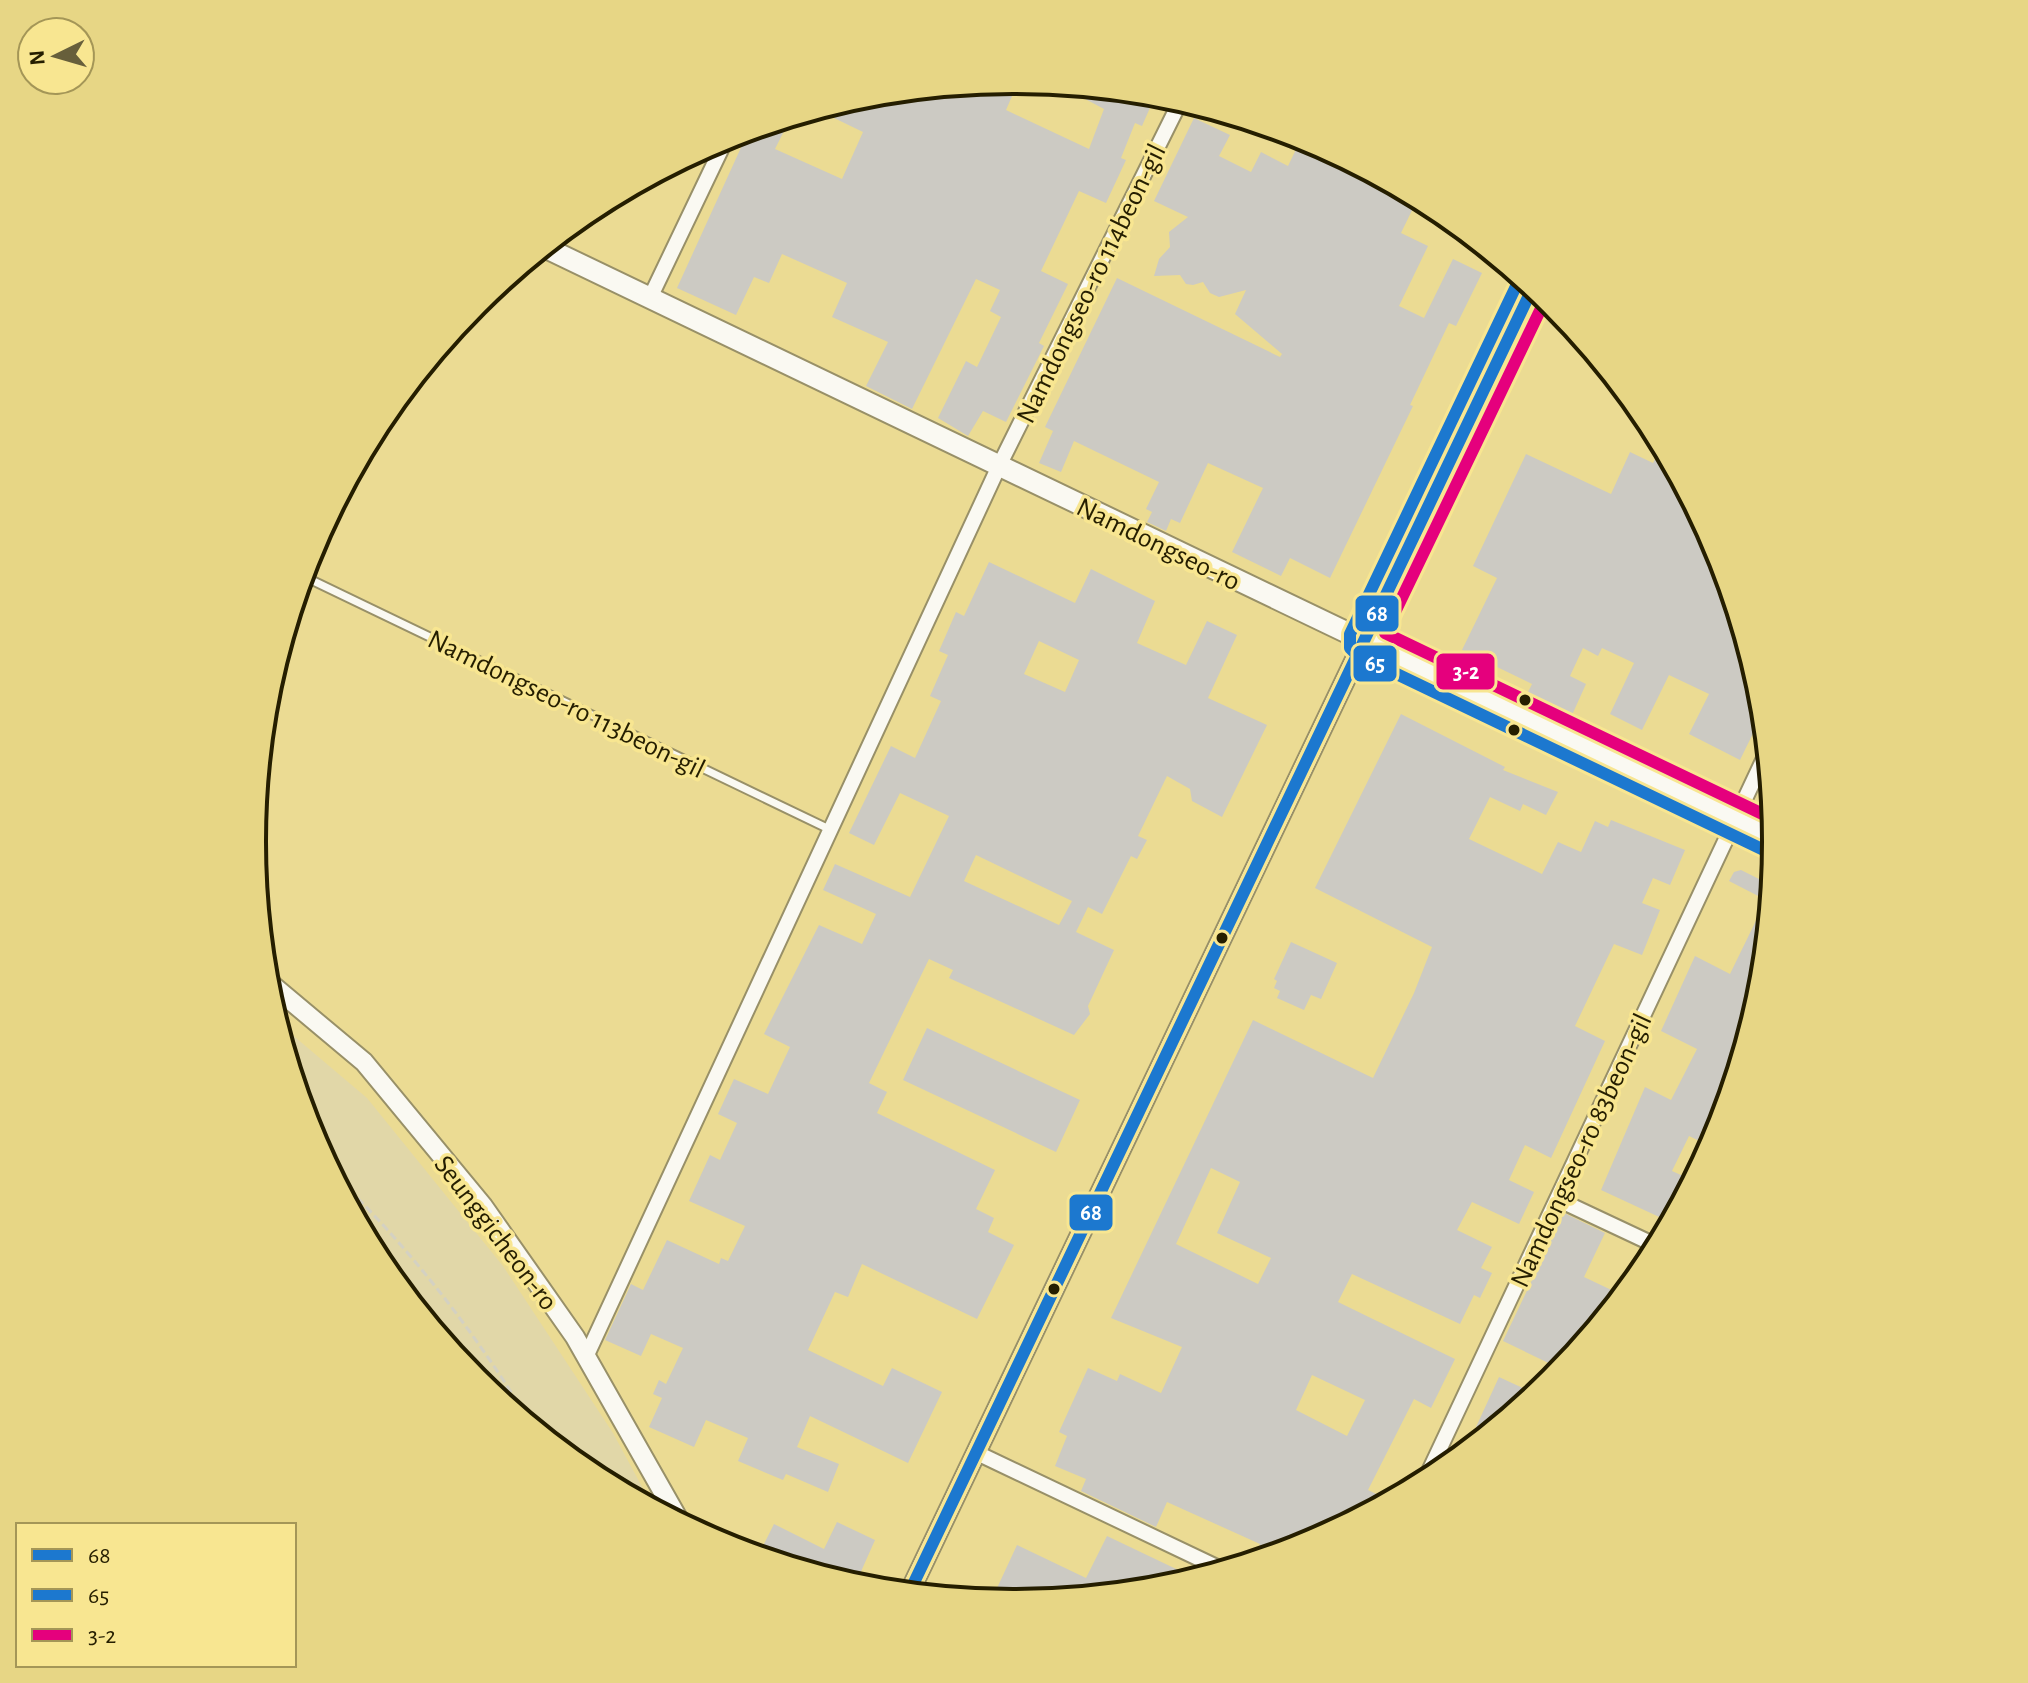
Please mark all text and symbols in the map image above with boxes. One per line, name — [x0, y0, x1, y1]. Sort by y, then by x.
north arrow — [16, 16, 96, 96]
text: N — [25, 49, 49, 66]
street label: Namdongseo-ro 114beon-gil — [1012, 140, 1172, 428]
street label: Namdongseo-ro — [1072, 493, 1244, 596]
line badge: 68 — [1354, 594, 1400, 633]
text: 68 — [1366, 603, 1388, 625]
street label: Namdongseo-ro 113beon-gil — [423, 625, 709, 784]
line badge: 65 — [1352, 644, 1398, 683]
line badge: 3-2 — [1435, 652, 1496, 691]
text: 65 — [1365, 653, 1385, 675]
text: 3-2 — [1453, 661, 1479, 683]
unlabelled marker — [1517, 692, 1533, 708]
unlabelled marker — [1506, 722, 1522, 738]
unlabelled marker — [1214, 930, 1230, 946]
street label: Namdongseo-ro 83beon-gil — [1506, 1010, 1658, 1292]
street label: Seunggicheon-ro — [428, 1151, 562, 1316]
line badge: 68 — [1068, 1193, 1114, 1232]
text: 68 — [1080, 1202, 1102, 1224]
unlabelled marker — [1046, 1281, 1062, 1297]
legend — [16, 1523, 296, 1667]
text: 68 — [88, 1544, 111, 1568]
text: 65 — [88, 1584, 109, 1608]
text: 3-2 — [88, 1624, 116, 1648]

